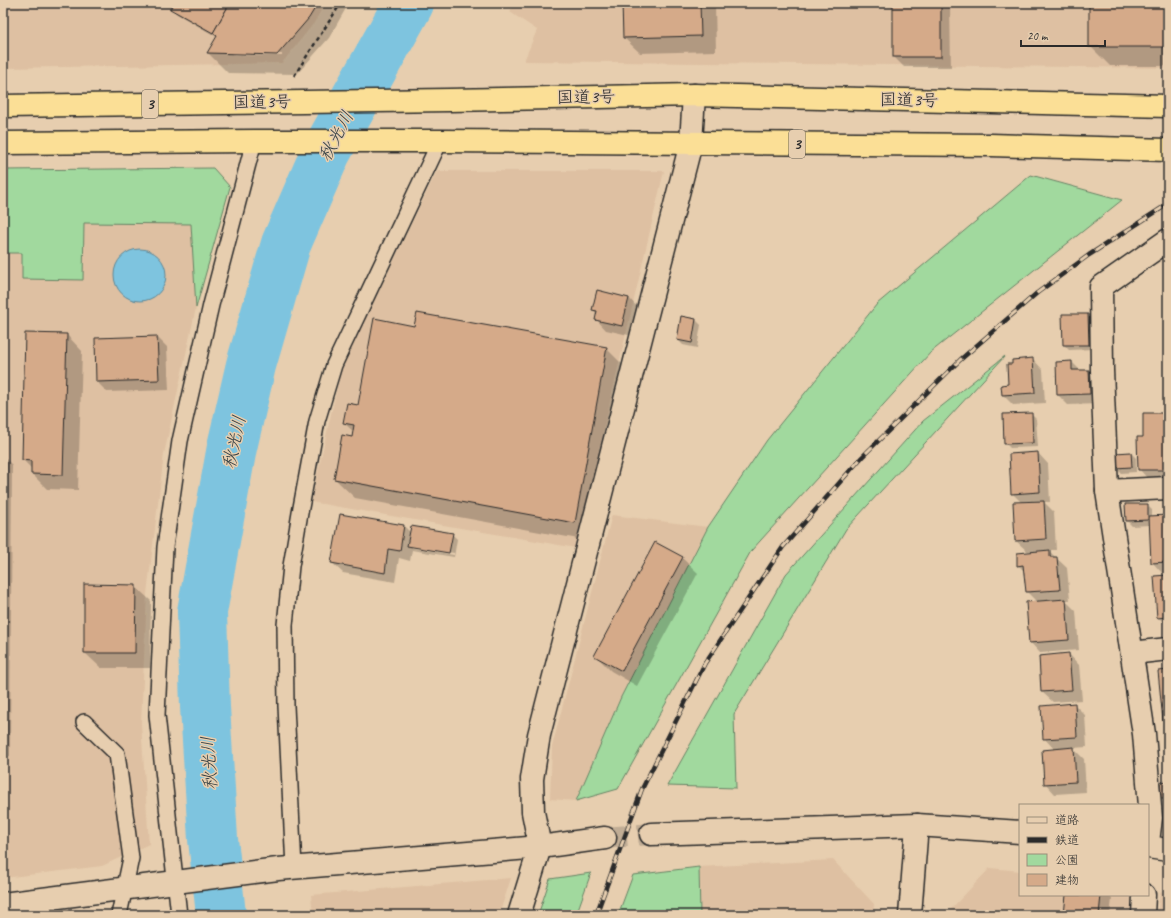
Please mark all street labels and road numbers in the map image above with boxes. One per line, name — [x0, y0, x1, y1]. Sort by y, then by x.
street label: 国道3号 — [556, 86, 616, 108]
street label: 国道3号 — [879, 89, 939, 111]
road number: 3 — [142, 90, 158, 118]
street label: 国道3号 — [232, 91, 292, 113]
road number: 3 — [789, 130, 805, 158]

